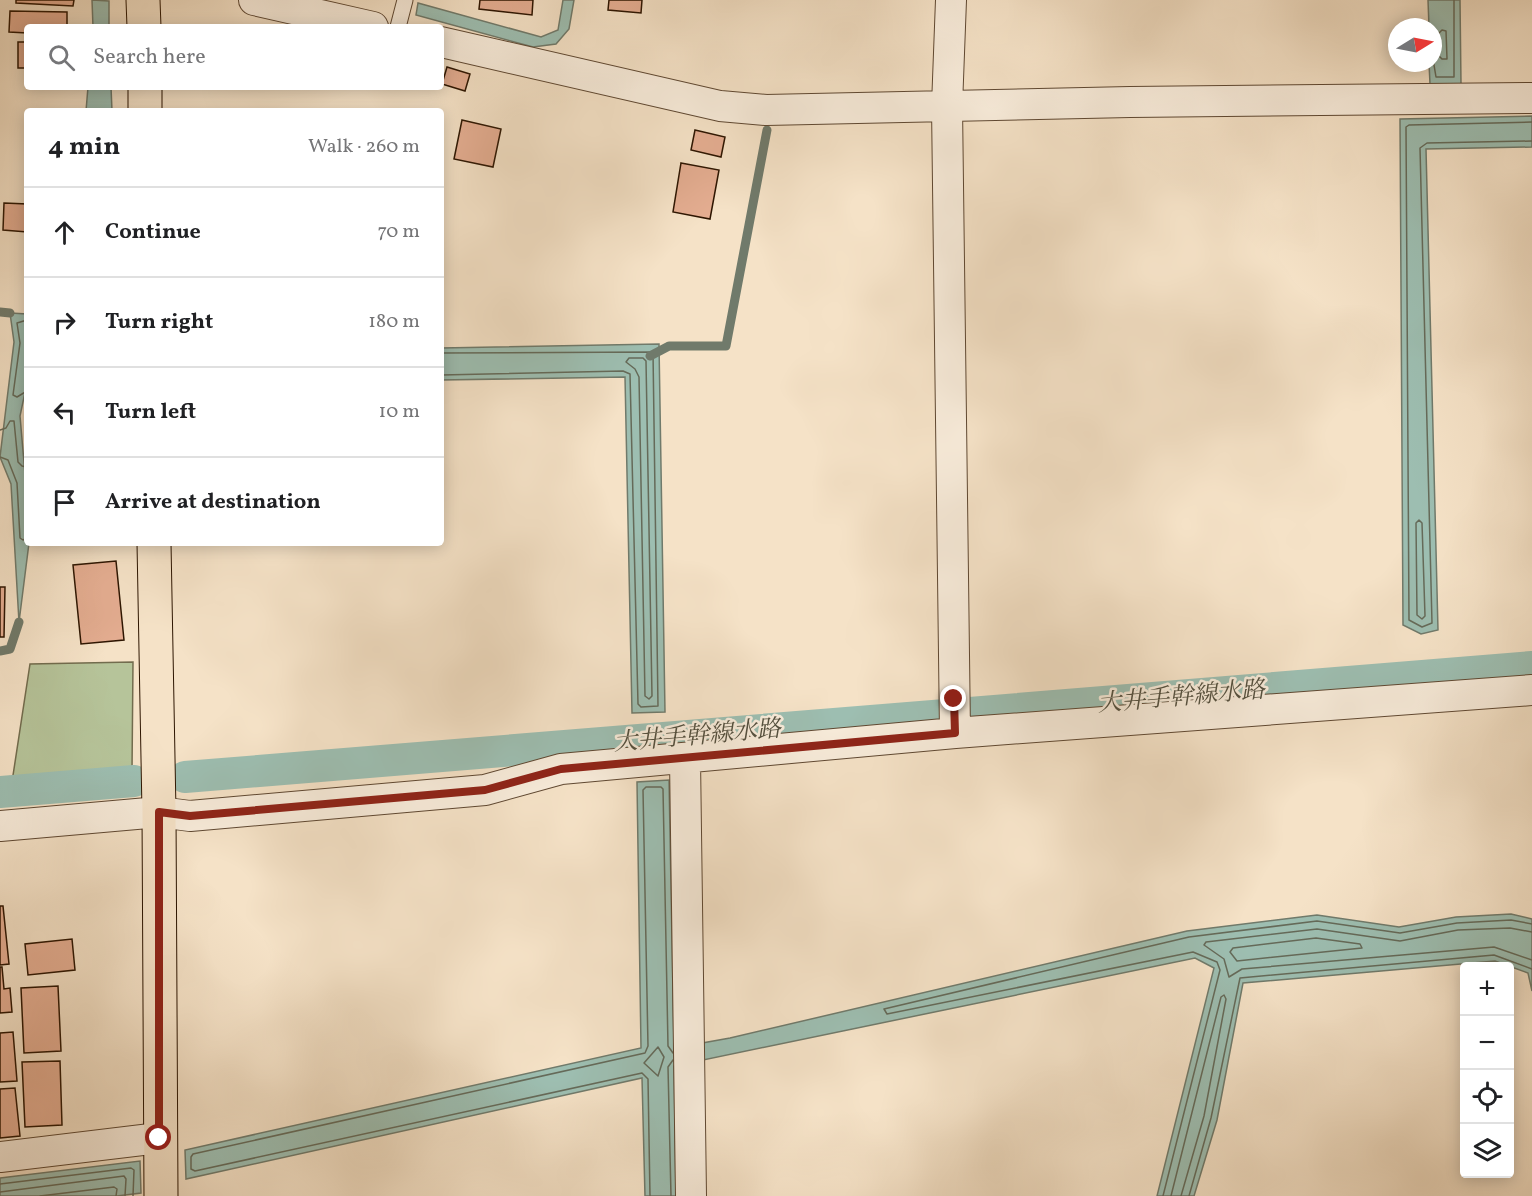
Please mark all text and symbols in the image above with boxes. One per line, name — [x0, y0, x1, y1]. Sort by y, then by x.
north arrow — [1388, 18, 1442, 72]
search box — [24, 24, 444, 90]
icon: search — [45, 41, 78, 74]
text: Search here — [93, 42, 206, 73]
text: 4 min — [48, 129, 120, 165]
text: Walk · 260 m — [308, 133, 420, 161]
icon: ahead — [48, 216, 81, 249]
text: Continue — [105, 217, 201, 248]
text: 70 m — [377, 218, 420, 246]
icon: right — [48, 306, 81, 339]
text: Turn right — [105, 307, 213, 338]
text: 180 m — [368, 308, 420, 336]
icon: left — [48, 396, 81, 429]
text: Turn left — [105, 397, 196, 428]
text: 10 m — [379, 398, 420, 426]
icon: arrive — [48, 486, 81, 519]
text: Arrive at destination — [105, 487, 321, 518]
water label: 大井手幹線水路 — [1096, 674, 1268, 722]
route end — [940, 685, 966, 711]
water label: 大井手幹線水路 — [612, 713, 784, 761]
map controls — [1460, 962, 1514, 1178]
button: + — [1460, 962, 1514, 1016]
button: − — [1460, 1016, 1514, 1070]
button: locate — [1460, 1070, 1514, 1124]
route start — [145, 1124, 171, 1150]
button: layers — [1460, 1124, 1514, 1178]

